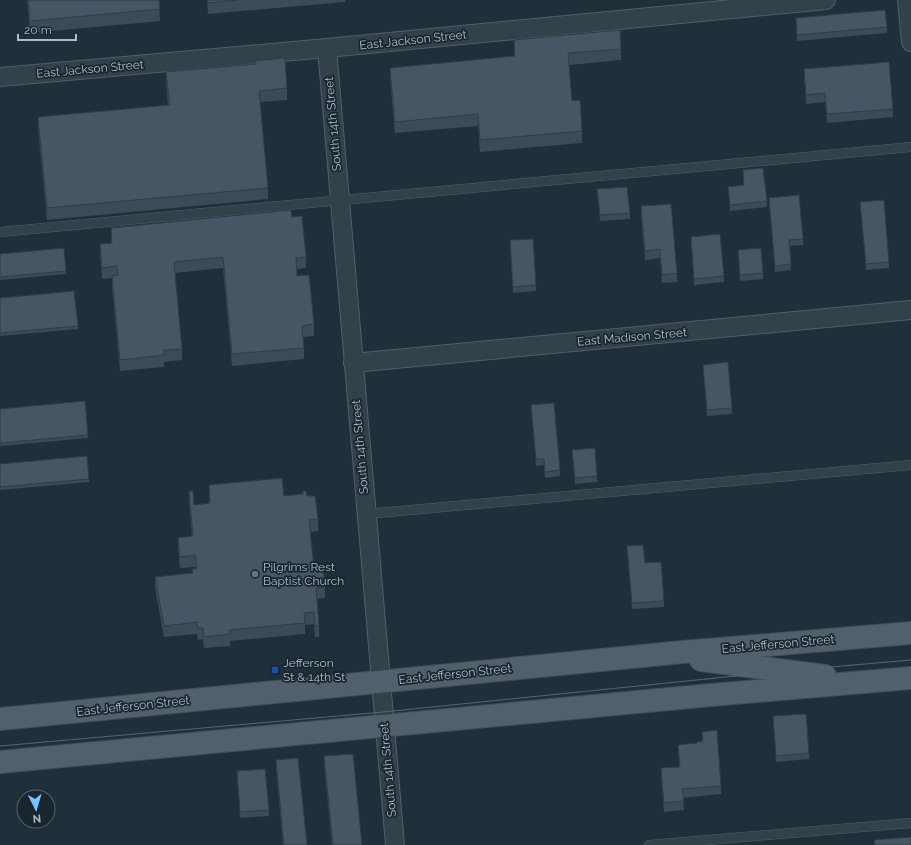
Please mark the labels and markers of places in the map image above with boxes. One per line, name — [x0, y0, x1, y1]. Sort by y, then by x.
place label: Pilgrims Rest Baptist Church — [263, 560, 344, 588]
marker: Pilgrims Rest Baptist Church — [250, 569, 260, 579]
place label: Jefferson St & 14th St — [283, 656, 345, 684]
marker: Jefferson St & 14th St — [270, 665, 280, 675]

